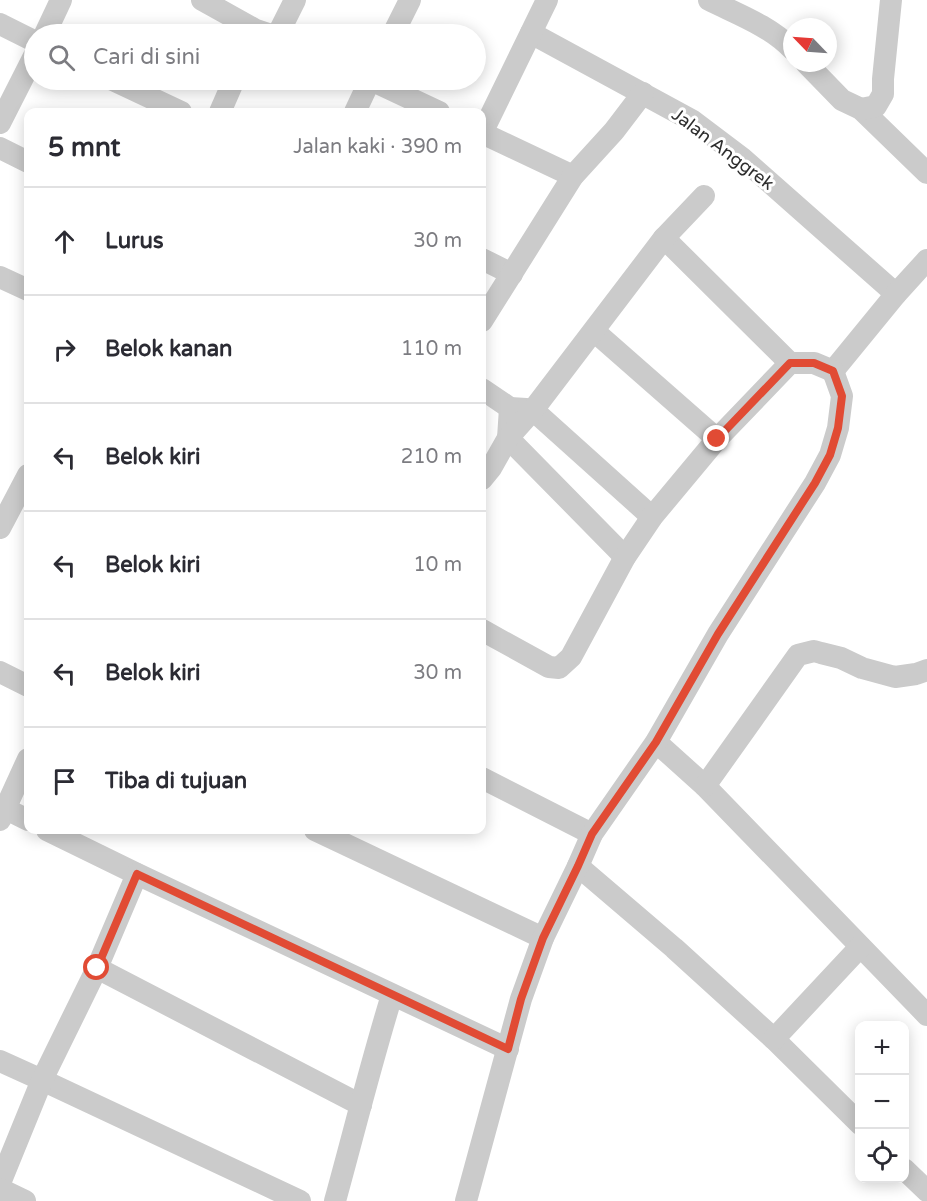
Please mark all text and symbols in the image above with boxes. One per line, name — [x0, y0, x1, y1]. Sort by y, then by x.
north arrow — [783, 18, 837, 72]
search box — [24, 24, 486, 90]
icon: search — [45, 41, 78, 74]
text: Cari di sini — [93, 44, 200, 70]
street label: Jalan Anggrek — [668, 103, 779, 195]
text: 5 mnt — [48, 132, 120, 163]
text: Jalan kaki · 390 m — [293, 135, 462, 159]
icon: ahead — [48, 225, 81, 258]
text: Lurus — [105, 228, 163, 254]
text: 30 m — [413, 229, 462, 253]
icon: right — [48, 333, 81, 366]
text: Belok kanan — [105, 336, 232, 362]
text: 110 m — [401, 337, 462, 361]
route end — [703, 425, 729, 451]
icon: left — [48, 441, 81, 474]
text: Belok kiri — [105, 444, 201, 470]
text: 210 m — [401, 445, 462, 469]
icon: left — [48, 549, 81, 582]
text: Belok kiri — [105, 552, 201, 578]
text: 10 m — [413, 553, 462, 577]
icon: left — [48, 657, 81, 690]
text: Belok kiri — [105, 660, 201, 686]
text: 30 m — [413, 661, 462, 685]
icon: arrive — [48, 765, 81, 798]
text: Tiba di tujuan — [105, 768, 247, 794]
route start — [83, 954, 109, 980]
map controls — [855, 1021, 909, 1183]
button: + — [855, 1021, 909, 1075]
button: − — [855, 1075, 909, 1129]
button: locate — [855, 1129, 909, 1183]

